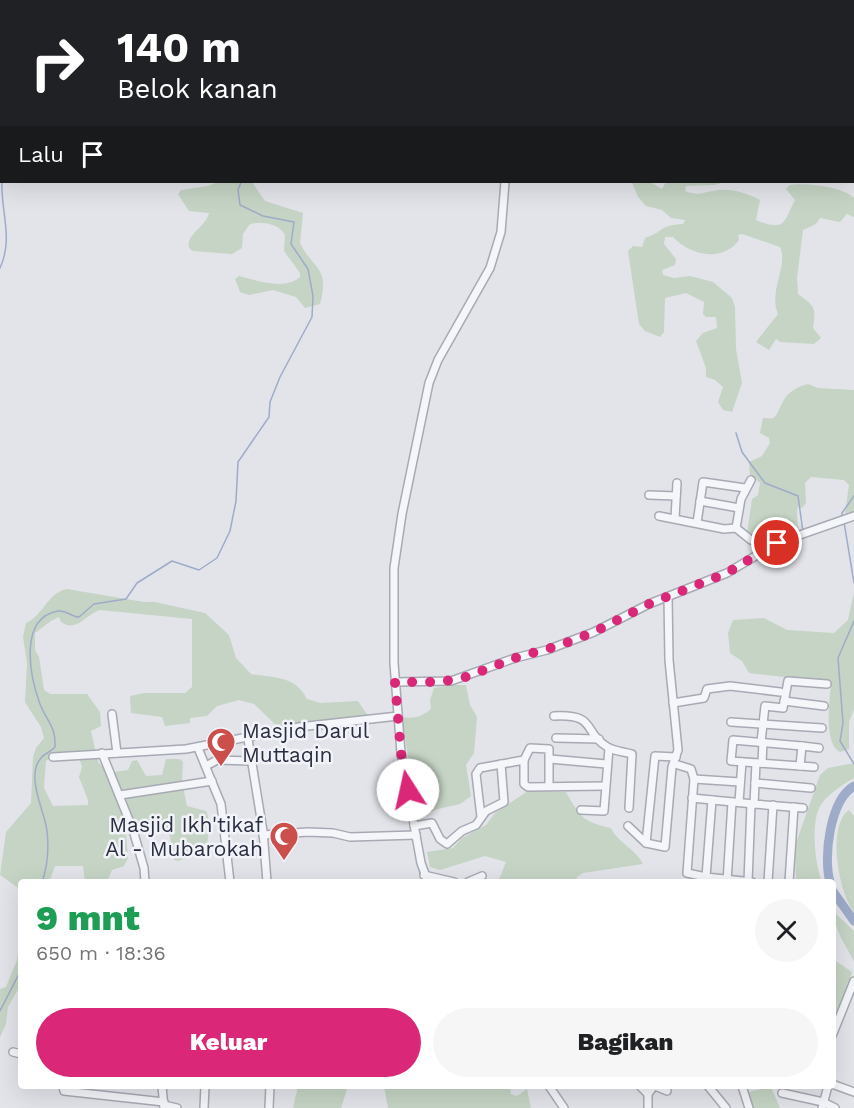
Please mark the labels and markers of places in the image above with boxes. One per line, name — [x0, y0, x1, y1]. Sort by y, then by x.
pin — [751, 517, 802, 568]
place label: Masjid Darul Muttaqin — [242, 718, 370, 767]
mosque icon: Masjid Darul Muttaqin — [205, 726, 237, 768]
place label: Masjid Ikh'tikaf Al - Mubarokah — [105, 812, 263, 861]
mosque icon: Masjid Ikh'tikaf Al - Mubarokah — [268, 820, 300, 862]

